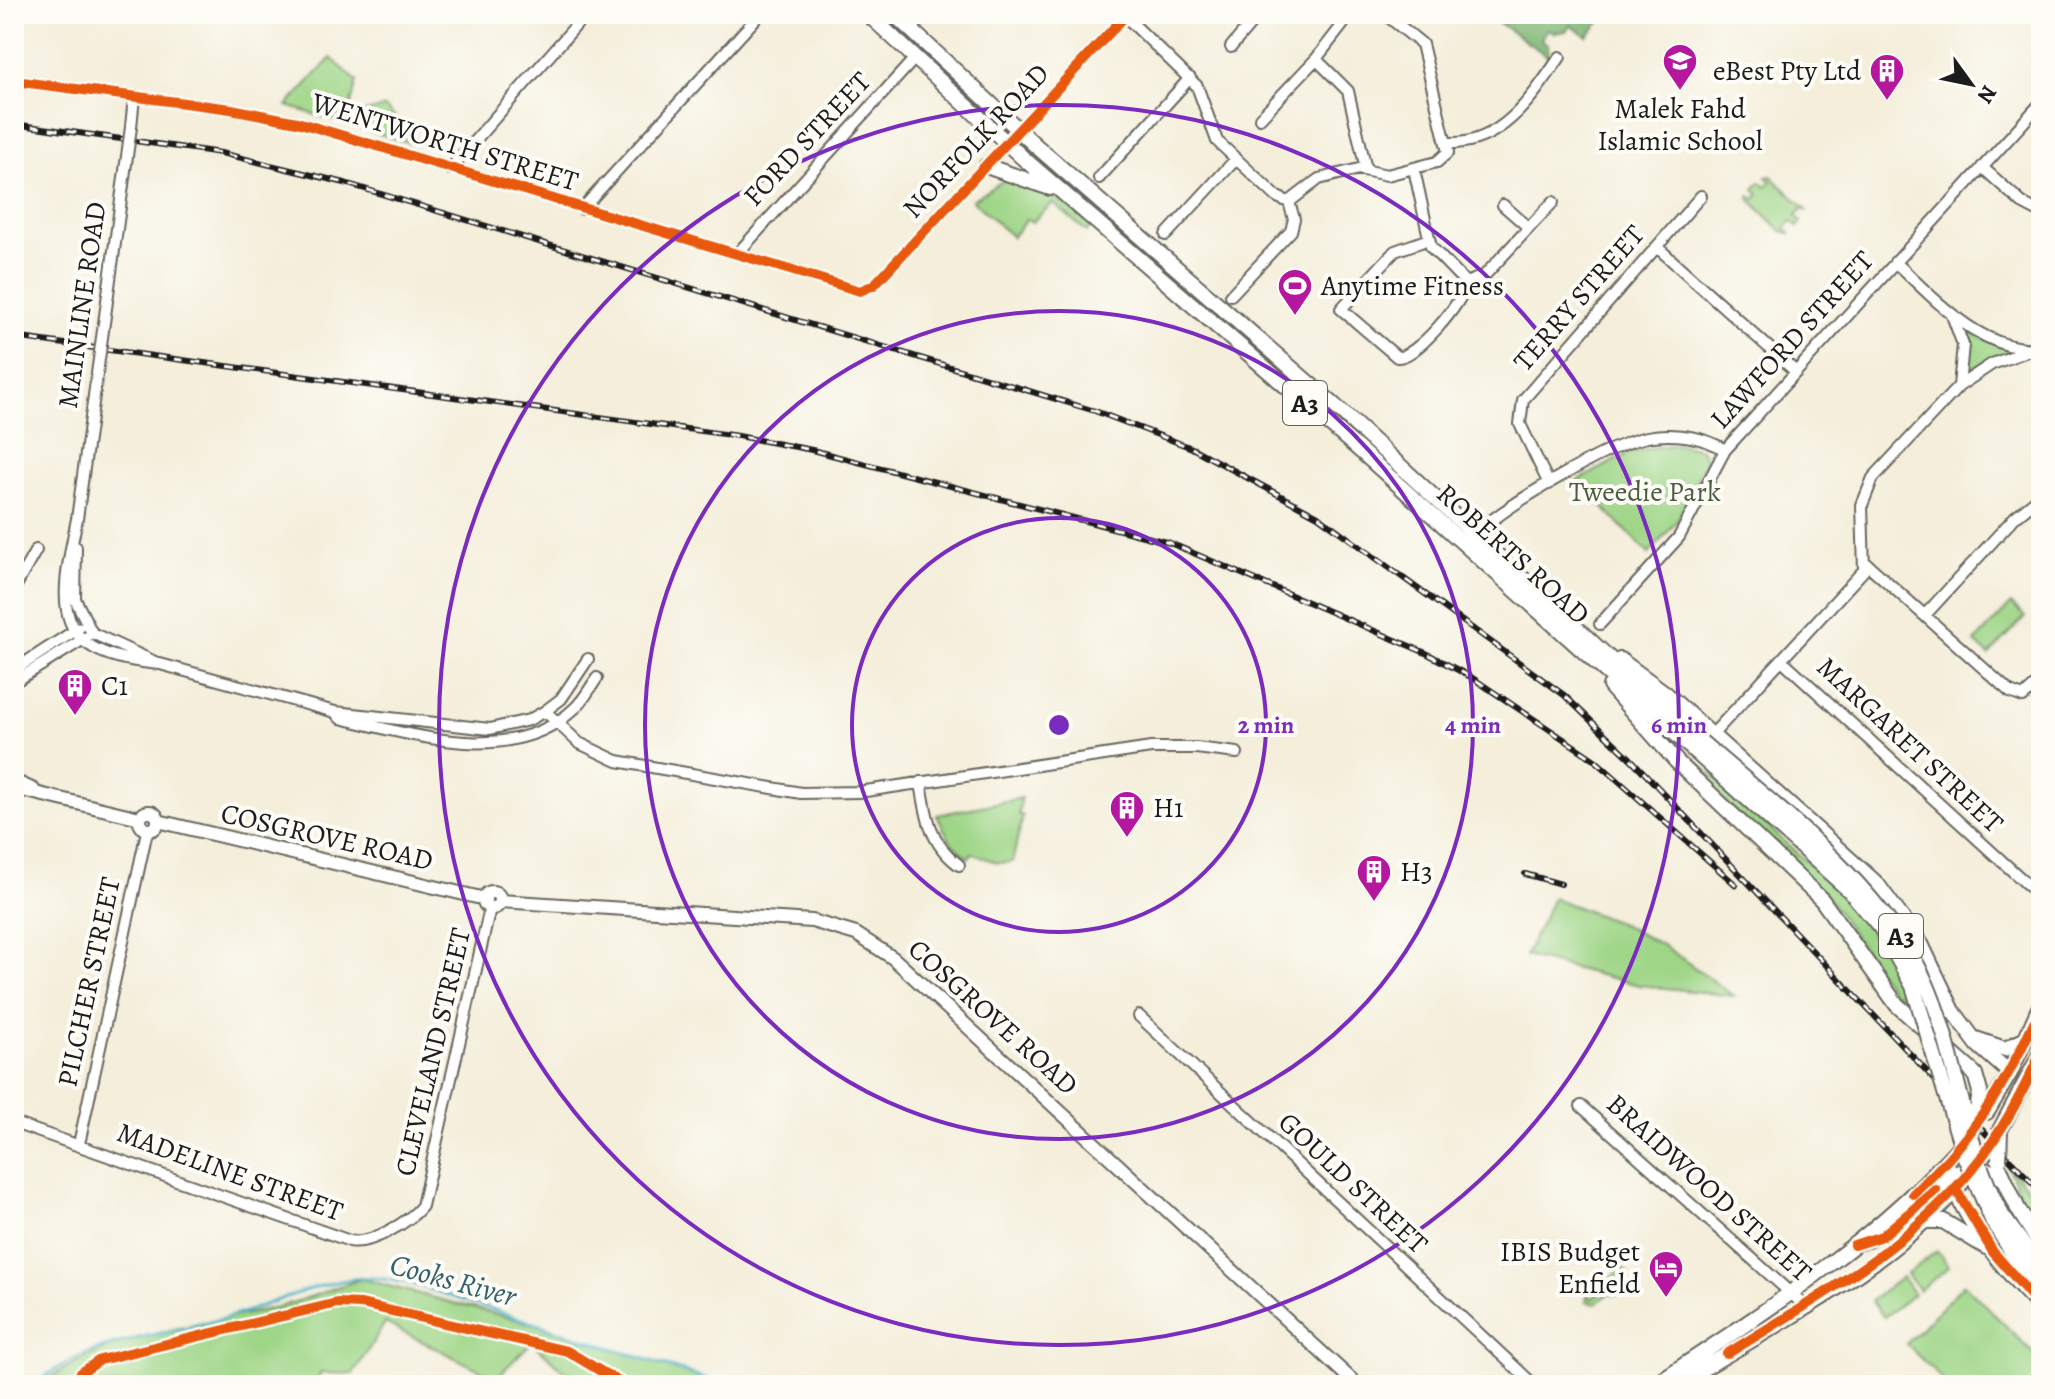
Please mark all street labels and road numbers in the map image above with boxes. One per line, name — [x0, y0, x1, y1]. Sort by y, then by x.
street label: NORFOLK ROAD — [894, 55, 1058, 227]
street label: FORD STREET — [735, 63, 879, 215]
street label: WENTWORTH STREET — [306, 83, 583, 201]
street label: MAINLINE ROAD — [49, 199, 115, 411]
street label: TERRY STREET — [1505, 217, 1653, 379]
street label: LAWFORD STREET — [1702, 243, 1882, 437]
road number: A3 — [1283, 381, 1327, 425]
street label: ROBERTS ROAD — [1428, 475, 1598, 633]
street label: MARGARET STREET — [1809, 649, 2011, 841]
street label: COSGROVE ROAD — [217, 794, 437, 880]
street label: PILCHER STREET — [48, 874, 130, 1090]
road number: A3 — [1879, 914, 1923, 958]
street label: CLEVELAND STREET — [386, 924, 480, 1180]
street label: COSGROVE ROAD — [900, 930, 1086, 1104]
street label: BRAIDWOOD STREET — [1598, 1086, 1820, 1290]
street label: GOULD STREET — [1270, 1104, 1436, 1262]
street label: MADELINE STREET — [112, 1113, 348, 1231]

